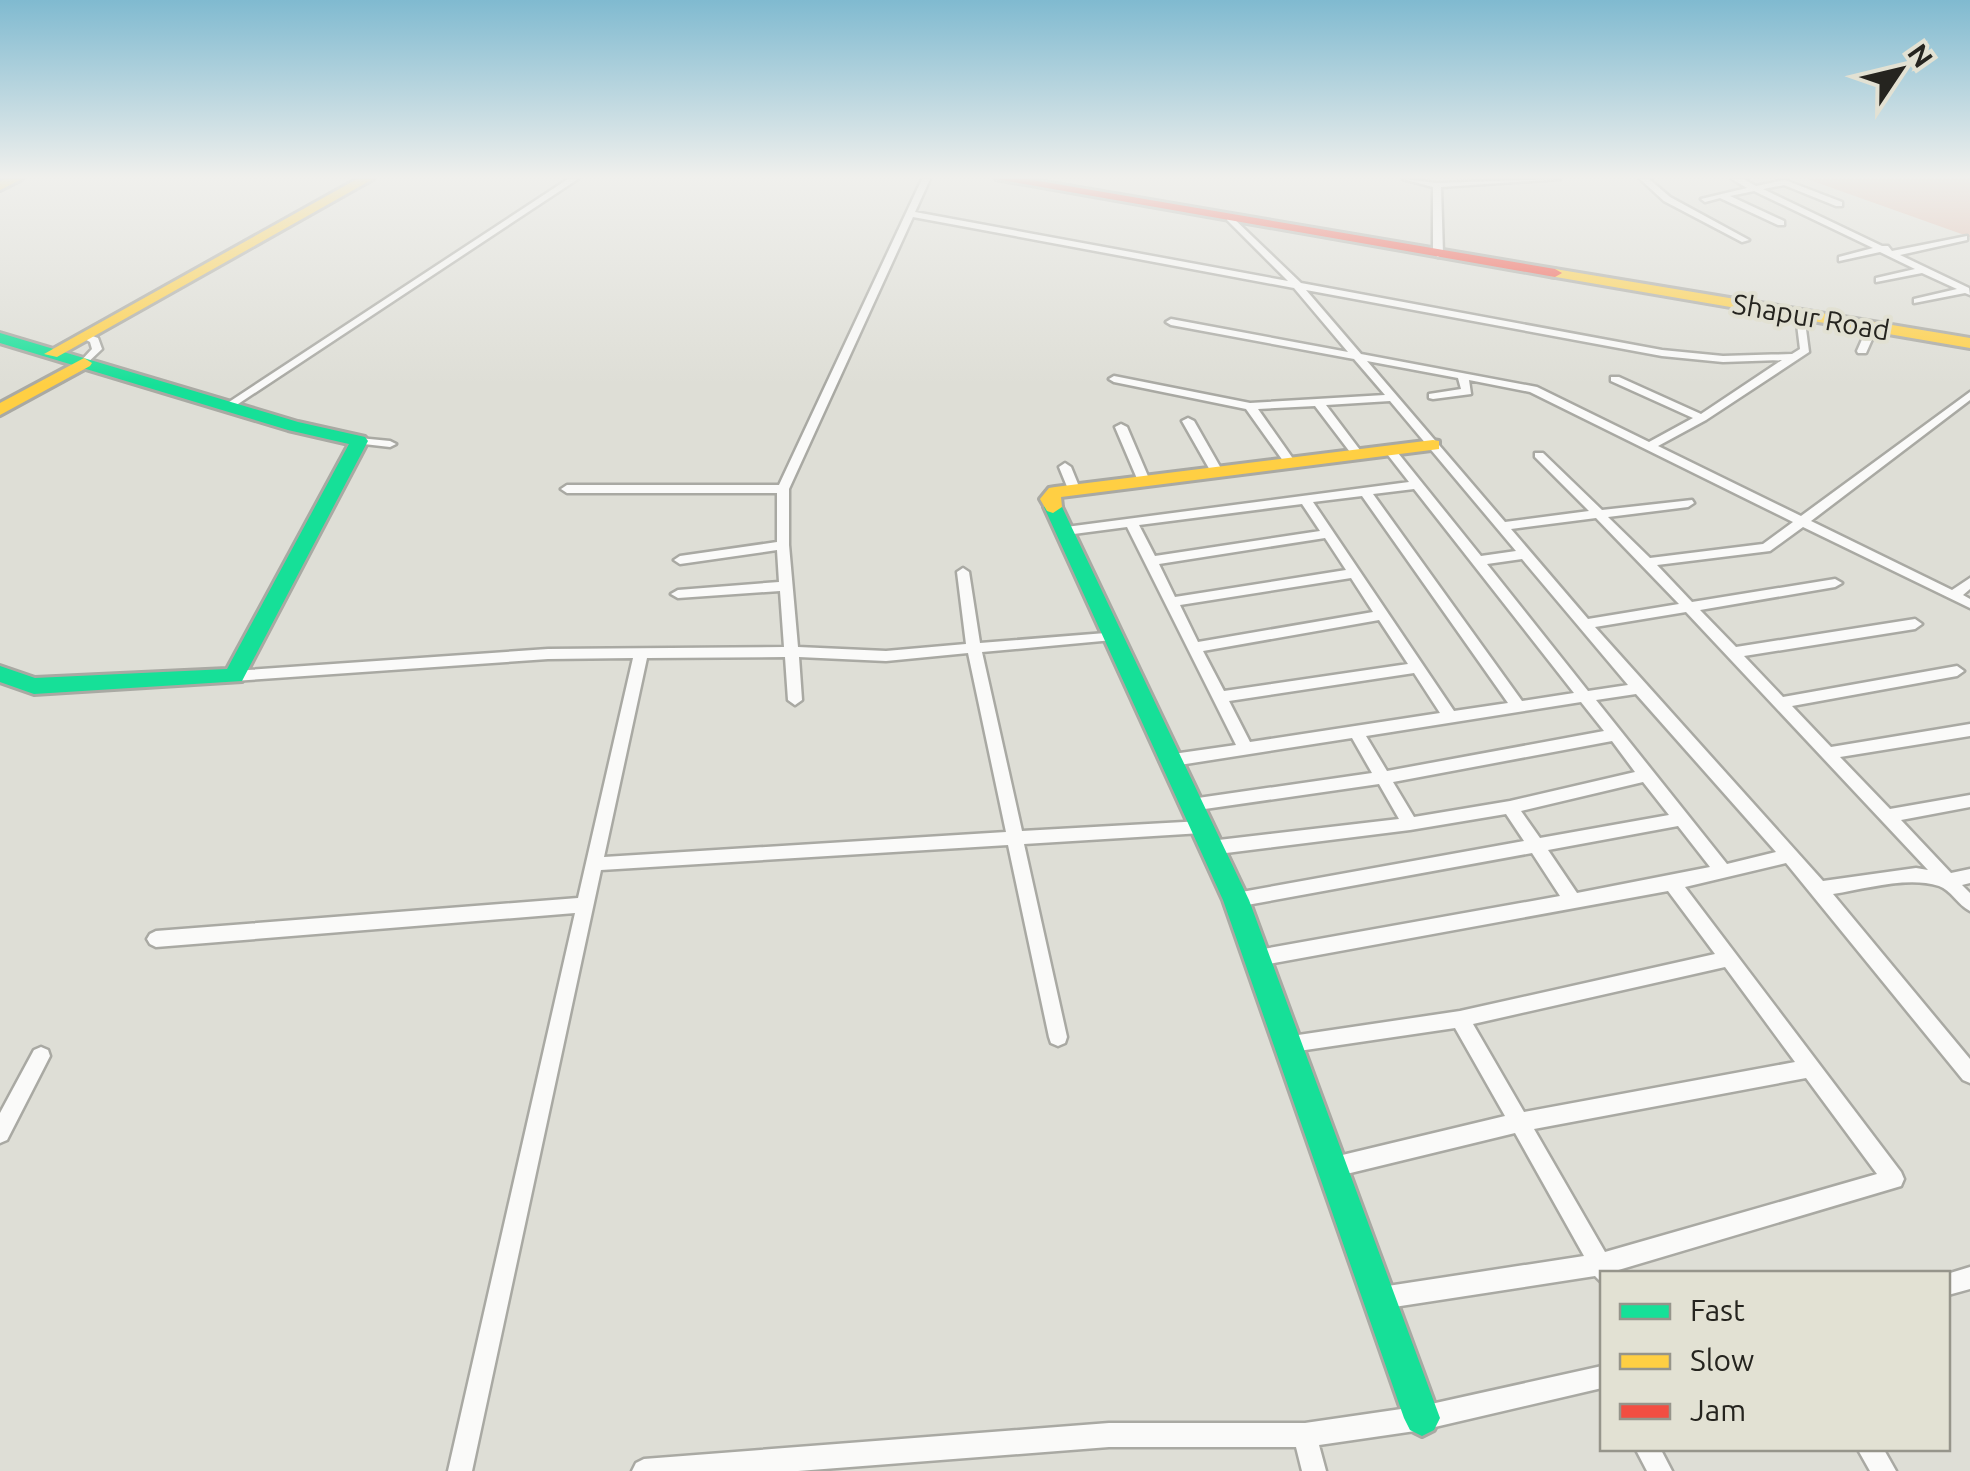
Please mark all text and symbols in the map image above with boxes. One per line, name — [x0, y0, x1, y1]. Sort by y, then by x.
north arrow — [1850, 20, 1950, 120]
text: N — [1902, 38, 1940, 73]
street label: Shapur Road — [1730, 287, 1892, 346]
legend — [1600, 1271, 1950, 1451]
text: Fast — [1690, 1293, 1745, 1327]
text: Slow — [1690, 1343, 1754, 1377]
text: Jam — [1690, 1393, 1746, 1427]

